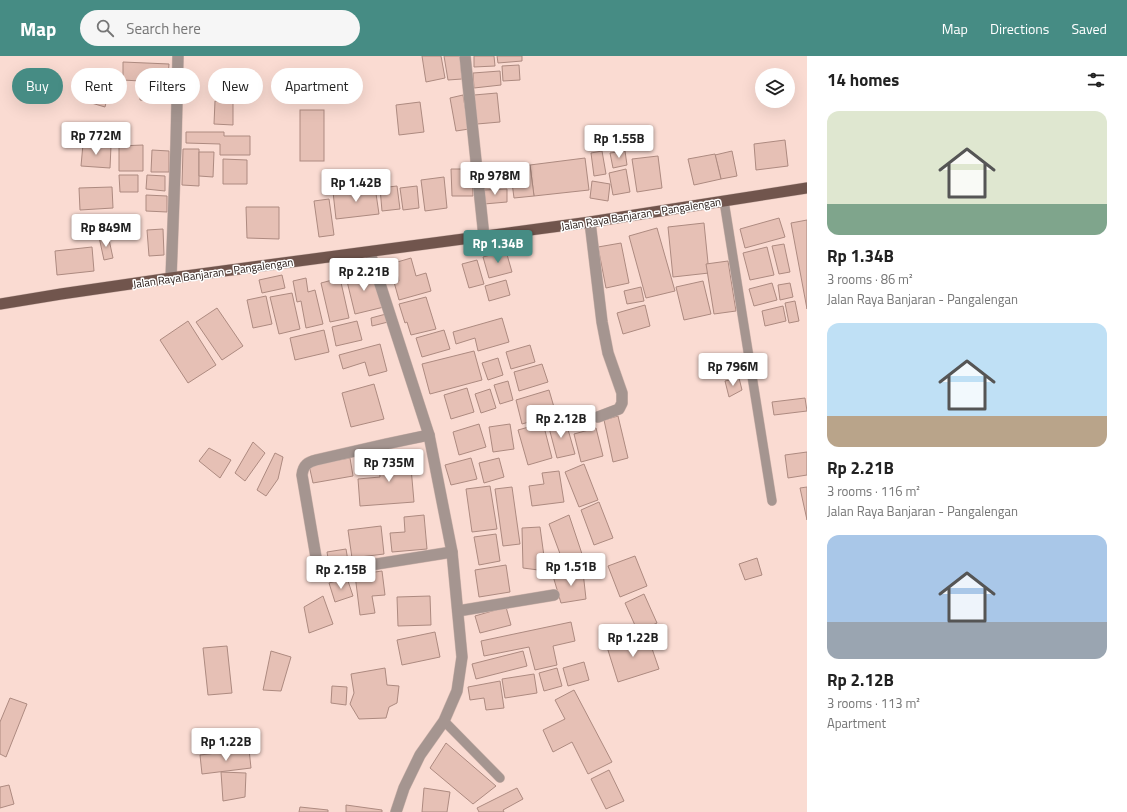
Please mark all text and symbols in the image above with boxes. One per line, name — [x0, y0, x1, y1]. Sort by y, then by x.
search box — [80, 10, 360, 46]
text: Map — [20, 14, 56, 43]
icon: search — [94, 17, 116, 39]
text: Search here — [126, 17, 201, 40]
text: Map — [942, 18, 968, 39]
text: Directions — [990, 18, 1049, 39]
text: Saved — [1071, 18, 1107, 39]
text: 14 homes — [827, 67, 899, 93]
chip: Buy — [12, 68, 63, 104]
chip: Rent — [71, 68, 127, 104]
chip: Filters — [135, 68, 200, 104]
chip: New — [208, 68, 263, 104]
chip: Apartment — [271, 68, 363, 104]
map controls — [755, 68, 795, 108]
button: layers — [755, 68, 795, 108]
icon: filters — [1085, 69, 1107, 91]
pin: Rp 772M — [59, 122, 133, 156]
text: Rp 772M — [71, 125, 122, 145]
pin: Rp 1.55B — [578, 125, 660, 159]
text: Rp 1.55B — [593, 128, 645, 148]
icon: home — [931, 137, 1003, 209]
pin: Rp 978M — [458, 162, 532, 196]
text: Rp 978M — [470, 165, 521, 185]
pin: Rp 1.42B — [315, 169, 397, 203]
text: Rp 1.42B — [330, 172, 382, 192]
street label: Jalan Raya Banjaran - Pangalengan — [560, 193, 722, 235]
pin: Rp 849M — [69, 214, 143, 248]
text: Rp 849M — [81, 217, 132, 237]
pin: Rp 1.34B — [457, 230, 539, 264]
text: Rp 1.34B — [472, 233, 524, 253]
text: Rp 1.34B — [827, 243, 894, 269]
street label: Jalan Raya Banjaran - Pangalengan — [132, 254, 294, 292]
pin: Rp 2.21B — [323, 258, 405, 292]
text: Rp 2.21B — [338, 261, 390, 281]
text: 3 rooms · 86 m² — [827, 269, 913, 289]
text: Jalan Raya Banjaran - Pangalengan — [827, 289, 1018, 309]
icon: home — [931, 349, 1003, 421]
pin: Rp 796M — [696, 353, 770, 387]
text: Rp 796M — [708, 356, 759, 376]
pin: Rp 2.12B — [520, 405, 602, 439]
text: Rp 2.12B — [535, 408, 587, 428]
pin: Rp 735M — [352, 449, 426, 483]
text: Rp 735M — [364, 452, 415, 472]
text: Rp 2.21B — [827, 455, 894, 481]
text: 3 rooms · 116 m² — [827, 481, 920, 501]
text: Jalan Raya Banjaran - Pangalengan — [827, 501, 1018, 521]
pin: Rp 1.51B — [530, 553, 612, 587]
pin: Rp 2.15B — [300, 556, 382, 590]
text: Rp 1.51B — [545, 556, 597, 576]
text: Rp 2.15B — [315, 559, 367, 579]
icon: home — [931, 561, 1003, 633]
pin: Rp 1.22B — [592, 624, 674, 658]
text: Rp 1.22B — [607, 627, 659, 647]
text: Rp 2.12B — [827, 667, 894, 693]
text: 3 rooms · 113 m² — [827, 693, 920, 713]
text: Apartment — [827, 713, 886, 733]
pin: Rp 1.22B — [185, 728, 267, 762]
text: Rp 1.22B — [200, 731, 252, 751]

